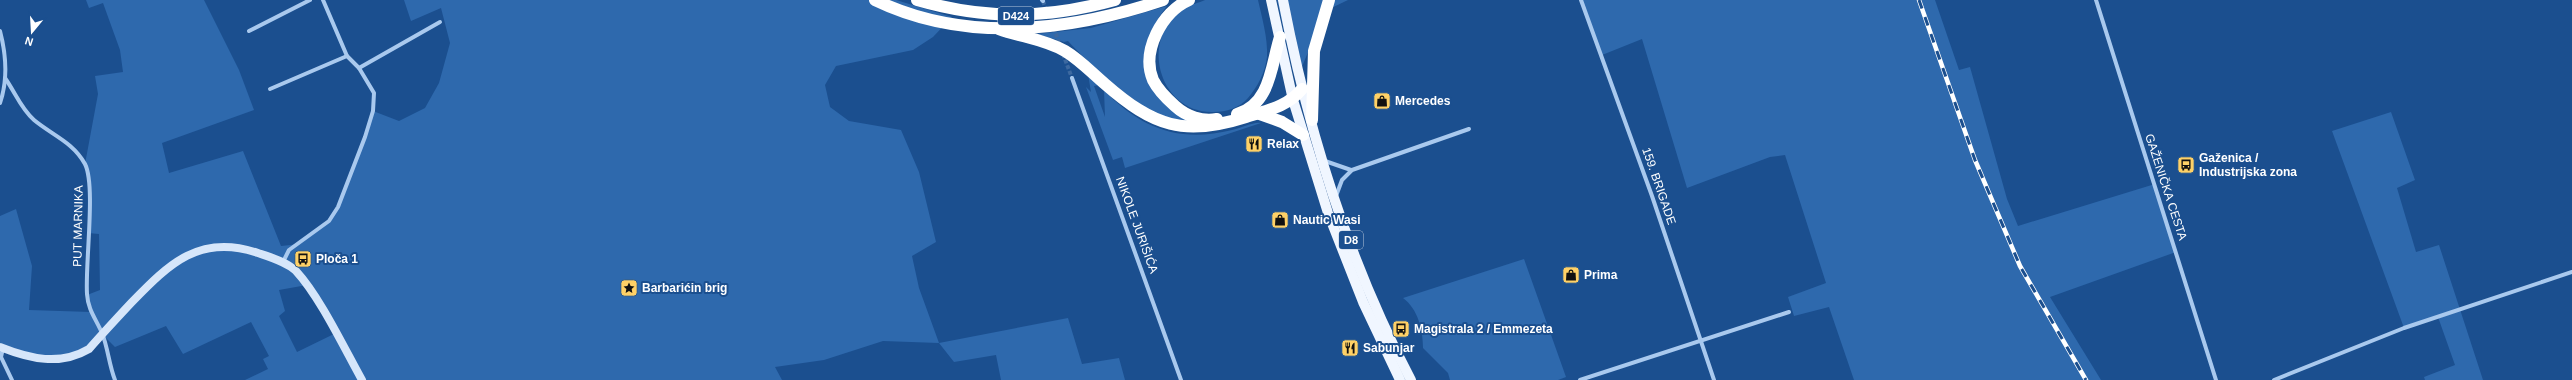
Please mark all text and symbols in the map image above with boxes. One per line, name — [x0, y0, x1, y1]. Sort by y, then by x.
road number: D424 — [998, 7, 1034, 25]
north arrow — [12, 12, 52, 52]
text: N — [23, 35, 35, 48]
shop icon: Mercedes — [1372, 91, 1392, 111]
place label: Mercedes — [1395, 94, 1451, 108]
street label: GAŽENIČKA CESTA — [2142, 132, 2191, 242]
restaurant icon: Relax — [1244, 134, 1264, 154]
place label: Relax — [1267, 137, 1299, 151]
street label: 159. BRIGADE — [1639, 146, 1679, 226]
place label: Gaženica / Industrijska zona — [2199, 151, 2297, 179]
bus stop icon: Gaženica / Industrijska zona — [2176, 155, 2196, 175]
street label: NIKOLE JURIŠIĆA — [1113, 174, 1162, 275]
street label: PUT MARNIKA — [70, 185, 86, 267]
shop icon: Nautic Wasi — [1270, 210, 1290, 230]
place label: Nautic Wasi — [1293, 213, 1361, 227]
road number: D8 — [1339, 231, 1363, 249]
bus stop icon: Ploča 1 — [293, 249, 313, 269]
place label: Ploča 1 — [316, 252, 358, 266]
shop icon: Prima — [1561, 265, 1581, 285]
place label: Prima — [1584, 268, 1618, 282]
place icon: Barbarićin brig — [619, 278, 639, 298]
place label: Barbarićin brig — [642, 281, 727, 295]
bus stop icon: Magistrala 2 / Emmezeta — [1391, 319, 1411, 339]
place label: Magistrala 2 / Emmezeta — [1414, 322, 1553, 336]
restaurant icon: Sabunjar — [1340, 338, 1360, 358]
place label: Sabunjar — [1363, 341, 1415, 355]

